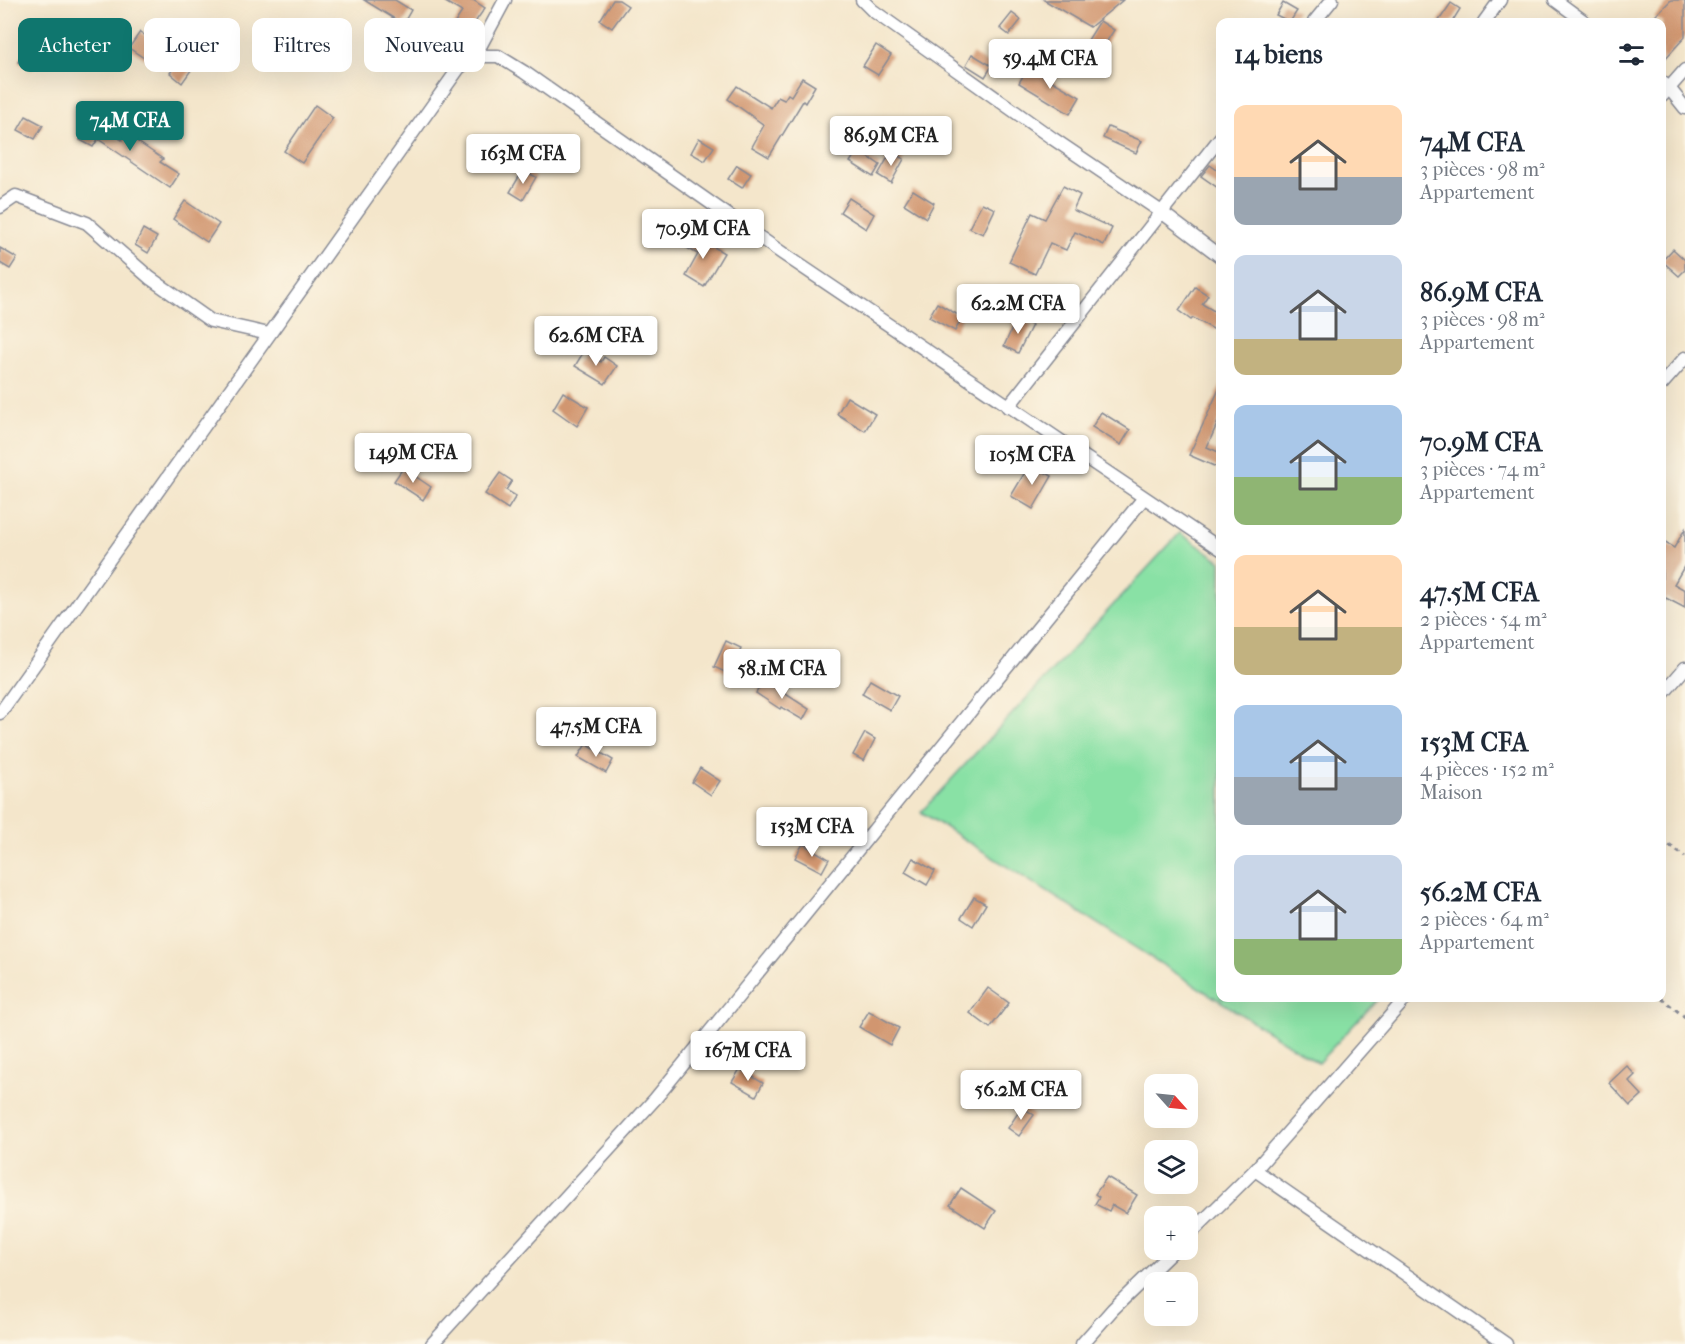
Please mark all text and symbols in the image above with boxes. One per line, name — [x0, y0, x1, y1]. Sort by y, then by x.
chip: Acheter — [18, 18, 132, 72]
chip: Louer — [144, 18, 240, 72]
chip: Filtres — [252, 18, 352, 72]
chip: Nouveau — [364, 18, 485, 72]
icon: filters — [1615, 38, 1648, 71]
pin: 59.4M CFA — [981, 39, 1119, 90]
text: 14 biens — [1234, 39, 1323, 70]
text: 59.4M CFA — [1003, 47, 1097, 70]
pin: 74M CFA — [75, 101, 185, 152]
text: 74M CFA — [90, 109, 170, 132]
pin: 86.9M CFA — [822, 116, 960, 167]
text: 86.9M CFA — [844, 124, 938, 147]
text: 74M CFA — [1420, 127, 1524, 158]
icon: home — [1282, 129, 1354, 201]
pin: 163M CFA — [461, 134, 585, 185]
text: 163M CFA — [480, 142, 566, 165]
text: 3 pièces · 98 m² — [1420, 158, 1545, 181]
text: Appartement — [1420, 181, 1535, 204]
pin: 70.9M CFA — [634, 209, 772, 260]
text: 70.9M CFA — [656, 217, 750, 240]
text: 86.9M CFA — [1420, 277, 1543, 308]
icon: home — [1282, 279, 1354, 351]
pin: 62.2M CFA — [949, 284, 1087, 335]
text: 62.2M CFA — [971, 292, 1065, 315]
text: 3 pièces · 98 m² — [1420, 308, 1545, 331]
pin: 62.6M CFA — [527, 316, 665, 367]
text: 62.6M CFA — [548, 324, 644, 347]
text: Appartement — [1420, 331, 1535, 354]
text: 70.9M CFA — [1420, 427, 1542, 458]
icon: home — [1282, 429, 1354, 501]
pin: 149M CFA — [351, 433, 475, 484]
pin: 105M CFA — [970, 435, 1094, 486]
text: 149M CFA — [369, 441, 457, 464]
text: 105M CFA — [989, 443, 1075, 466]
text: 3 pièces · 74 m² — [1420, 458, 1545, 481]
text: Appartement — [1420, 481, 1535, 504]
text: 47.5M CFA — [1420, 577, 1539, 608]
icon: home — [1282, 579, 1354, 651]
text: 2 pièces · 54 m² — [1420, 608, 1547, 631]
text: Appartement — [1420, 631, 1535, 654]
pin: 58.1M CFA — [713, 649, 851, 700]
text: 58.1M CFA — [737, 657, 827, 680]
pin: 47.5M CFA — [527, 707, 665, 758]
text: 47.5M CFA — [550, 715, 642, 738]
text: 153M CFA — [1420, 727, 1528, 758]
icon: home — [1282, 729, 1354, 801]
text: 4 pièces · 152 m² — [1420, 758, 1554, 781]
text: Maison — [1420, 781, 1482, 804]
pin: 153M CFA — [750, 807, 874, 858]
text: 153M CFA — [770, 815, 854, 838]
text: 56.2M CFA — [1420, 877, 1541, 908]
icon: home — [1282, 879, 1354, 951]
text: 2 pièces · 64 m² — [1420, 908, 1549, 931]
text: Appartement — [1420, 931, 1535, 954]
pin: 167M CFA — [686, 1031, 810, 1082]
text: 167M CFA — [705, 1039, 791, 1062]
pin: 56.2M CFA — [952, 1070, 1090, 1121]
north arrow — [1144, 1074, 1198, 1128]
map controls — [1144, 1074, 1198, 1326]
text: 56.2M CFA — [974, 1078, 1068, 1101]
button: layers — [1144, 1140, 1198, 1194]
button: + — [1144, 1206, 1198, 1260]
button: − — [1144, 1272, 1198, 1326]

